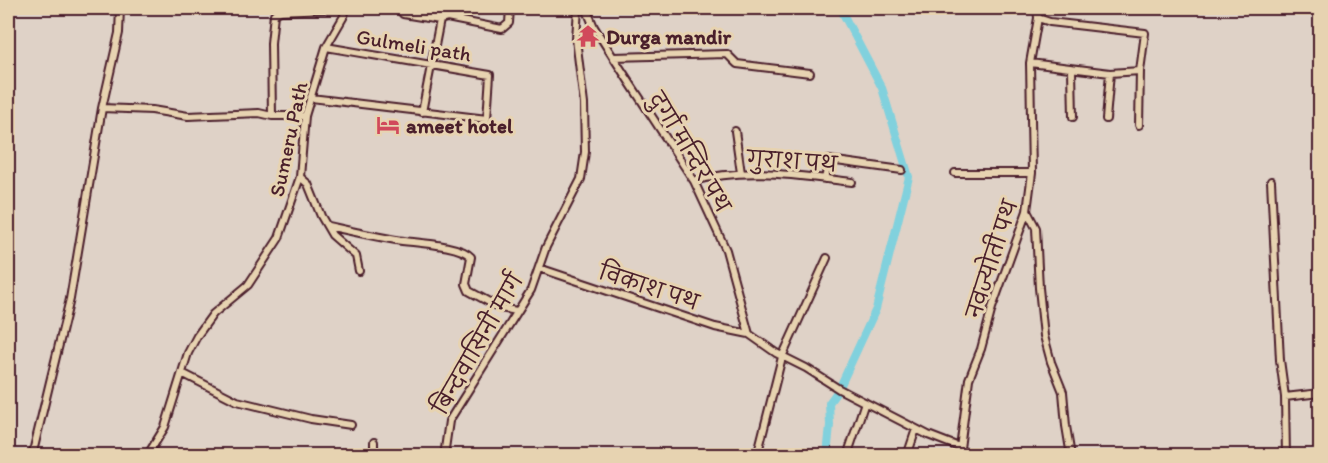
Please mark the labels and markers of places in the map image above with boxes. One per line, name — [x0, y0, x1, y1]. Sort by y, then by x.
temple icon: Durga mandir — [575, 23, 601, 49]
place label: Durga mandir — [606, 24, 732, 50]
hotel icon: ameet hotel — [375, 112, 401, 138]
place label: ameet hotel — [406, 113, 514, 138]

